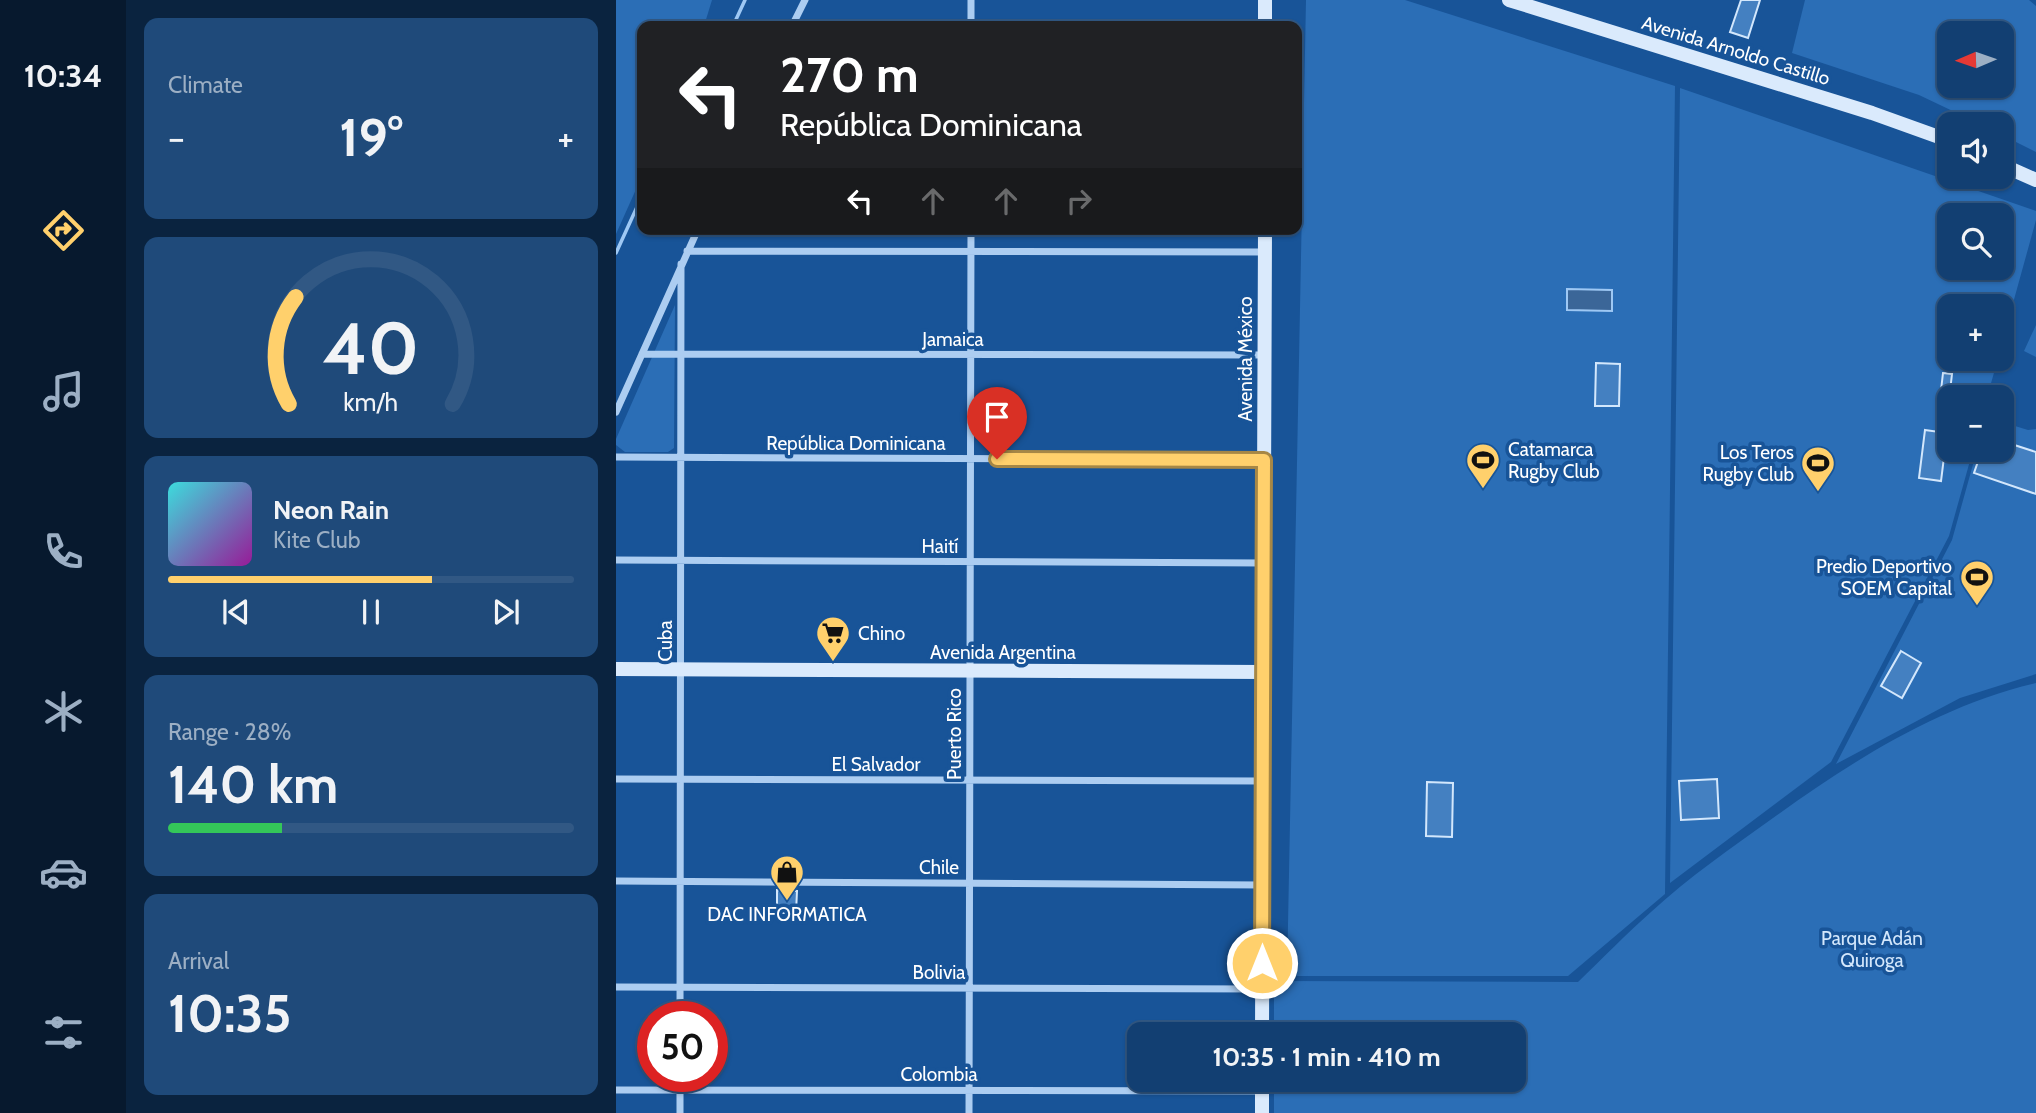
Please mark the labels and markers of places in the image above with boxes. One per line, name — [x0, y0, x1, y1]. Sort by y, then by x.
pin — [967, 387, 1027, 459]
place label: Catamarca Rugby Club — [1508, 438, 1600, 483]
sports icon: Catamarca Rugby Club — [1464, 441, 1502, 490]
place label: Los Teros Rugby Club — [1702, 441, 1794, 486]
sports icon: Los Teros Rugby Club — [1799, 444, 1837, 493]
place label: Predio Deportivo SOEM Capital — [1816, 555, 1953, 600]
sports icon: Predio Deportivo SOEM Capital — [1958, 558, 1996, 607]
supermarket icon: Chino — [814, 614, 852, 663]
place label: Chino — [858, 622, 905, 645]
shop icon: DAC INFORMATICA — [768, 853, 806, 902]
place label: DAC INFORMATICA — [707, 903, 867, 926]

